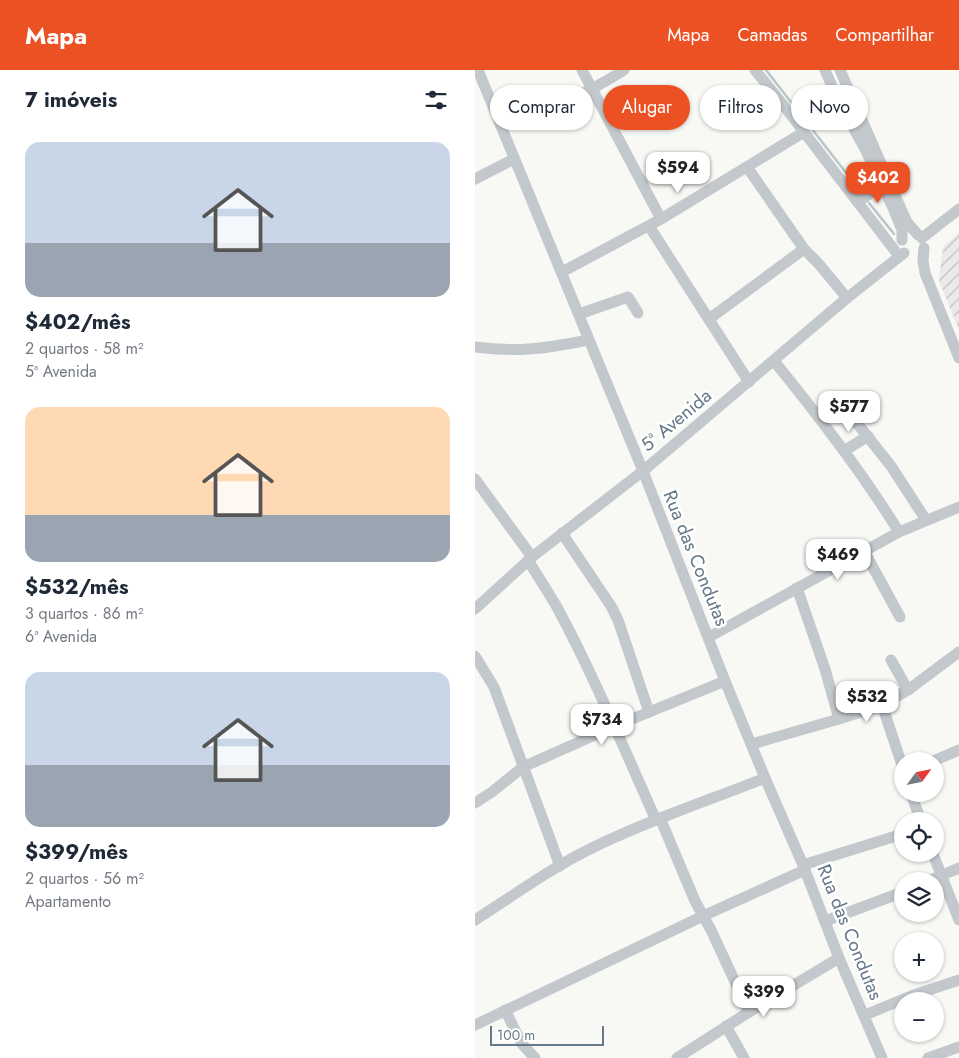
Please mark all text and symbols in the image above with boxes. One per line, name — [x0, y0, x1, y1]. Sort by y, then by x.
text: Mapa — [25, 18, 87, 53]
text: Mapa — [667, 22, 709, 48]
text: Camadas — [737, 22, 807, 48]
text: Compartilhar — [835, 22, 934, 48]
text: 7 imóveis — [25, 85, 117, 115]
chip: Comprar — [490, 85, 593, 130]
chip: Alugar — [603, 85, 690, 130]
chip: Filtros — [700, 85, 781, 130]
chip: Novo — [791, 85, 868, 130]
icon: filters — [422, 86, 450, 114]
pin: $594 — [648, 152, 708, 194]
text: $594 — [657, 156, 699, 179]
pin: $402 — [848, 162, 908, 204]
text: $402 — [857, 166, 899, 189]
icon: home — [193, 175, 283, 265]
text: $402/mês — [25, 307, 131, 337]
text: 2 quartos · 58 m² — [25, 337, 144, 360]
text: 5ª Avenida — [25, 360, 97, 383]
street label: 5ª Avenida — [635, 382, 717, 458]
pin: $577 — [819, 390, 879, 433]
text: $577 — [829, 395, 869, 418]
icon: home — [193, 440, 283, 530]
street label: Rua das Condutas — [656, 486, 736, 630]
pin: $469 — [808, 538, 868, 581]
text: $469 — [817, 543, 859, 566]
text: $532/mês — [25, 572, 129, 602]
text: 3 quartos · 86 m² — [25, 602, 143, 625]
text: 6ª Avenida — [25, 625, 97, 648]
pin: $532 — [837, 680, 897, 723]
text: $532 — [847, 685, 887, 708]
pin: $734 — [572, 704, 632, 746]
icon: home — [193, 705, 283, 795]
text: $734 — [582, 708, 622, 731]
north arrow — [894, 752, 944, 802]
map controls — [894, 752, 944, 1042]
button: locate — [894, 812, 944, 862]
text: $399/mês — [25, 837, 128, 867]
street label: Rua das Condutas — [810, 860, 890, 1004]
text: 2 quartos · 56 m² — [25, 867, 144, 890]
button: layers — [894, 872, 944, 922]
text: Apartamento — [25, 890, 111, 913]
button: + — [894, 932, 944, 982]
pin: $399 — [734, 976, 794, 1018]
text: $399 — [743, 980, 785, 1003]
button: − — [894, 992, 944, 1042]
scale bar — [490, 1023, 604, 1046]
text: 100 m — [497, 1025, 535, 1045]

